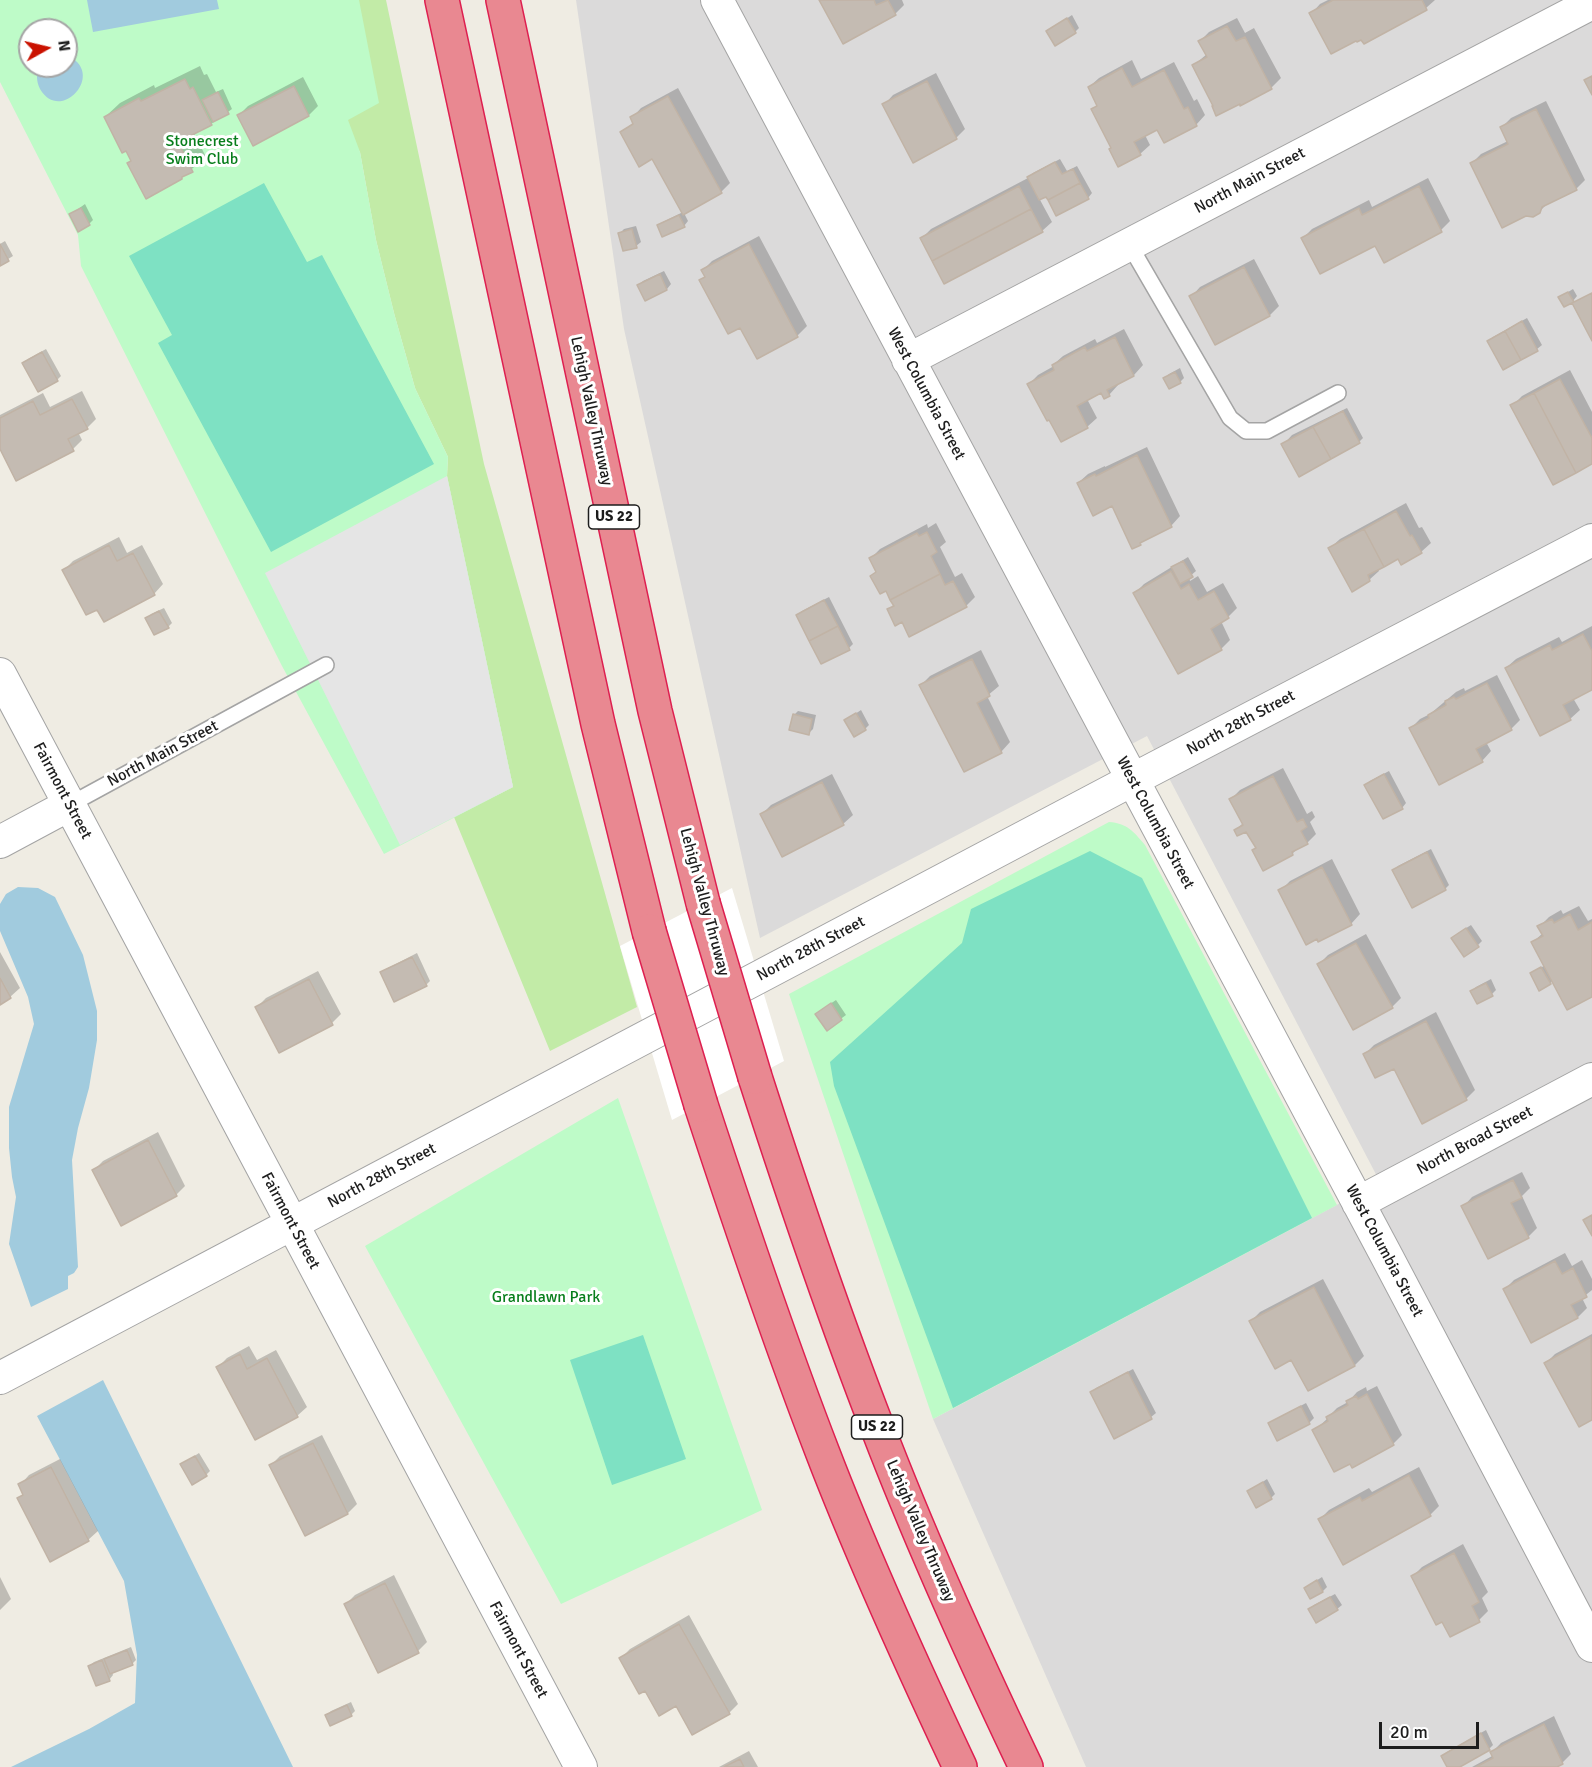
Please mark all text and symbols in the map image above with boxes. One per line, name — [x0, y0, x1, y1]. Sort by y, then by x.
north arrow — [18, 18, 78, 78]
text: N — [53, 39, 75, 53]
park label: Stonecrest Swim Club — [165, 132, 239, 170]
street label: North Main Street — [1191, 144, 1309, 218]
street label: West Columbia Street — [883, 325, 969, 463]
street label: Lehigh Valley Thruway — [566, 335, 616, 487]
road number: US 22 — [588, 505, 640, 529]
street label: North 28th Street — [1183, 686, 1299, 760]
street label: North Main Street — [104, 717, 222, 791]
street label: Fairmont Street — [28, 739, 96, 843]
street label: West Columbia Street — [1112, 754, 1198, 892]
street label: Lehigh Valley Thruway — [675, 826, 733, 978]
street label: North 28th Street — [753, 912, 869, 986]
street label: North Broad Street — [1414, 1102, 1536, 1180]
street label: North 28th Street — [324, 1139, 440, 1213]
street label: Fairmont Street — [256, 1169, 324, 1273]
street label: West Columbia Street — [1341, 1182, 1427, 1320]
park label: Grandlawn Park — [492, 1288, 600, 1308]
road number: US 22 — [852, 1415, 902, 1439]
street label: Lehigh Valley Thruway — [881, 1457, 959, 1605]
street label: Fairmont Street — [484, 1598, 552, 1702]
scale bar — [1382, 1710, 1482, 1748]
text: 20 m — [1390, 1721, 1428, 1743]

